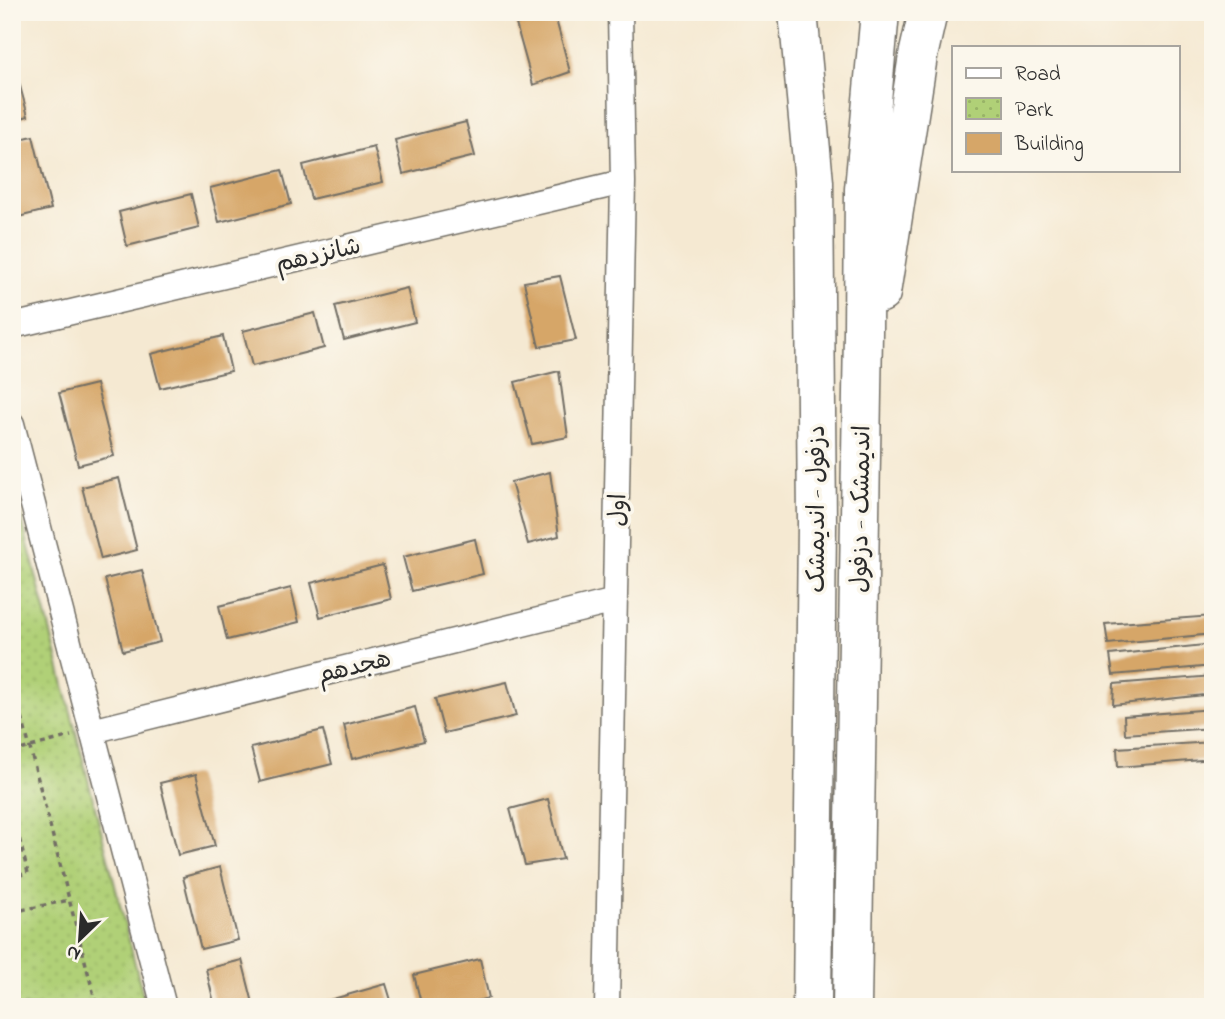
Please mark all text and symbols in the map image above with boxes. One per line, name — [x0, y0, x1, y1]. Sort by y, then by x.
legend — [952, 46, 1180, 172]
text: Road — [1015, 60, 1061, 90]
text: Park — [1015, 96, 1054, 126]
text: Building — [1014, 130, 1084, 162]
street label: شانزدهم — [273, 230, 365, 283]
street label: دزفول - اندیمشک — [801, 425, 836, 593]
street label: اندیمشک - دزفول — [844, 425, 881, 593]
street label: اول — [602, 493, 637, 527]
street label: هجدهم — [314, 642, 395, 694]
north arrow — [46, 904, 116, 974]
text: N — [62, 937, 85, 967]

